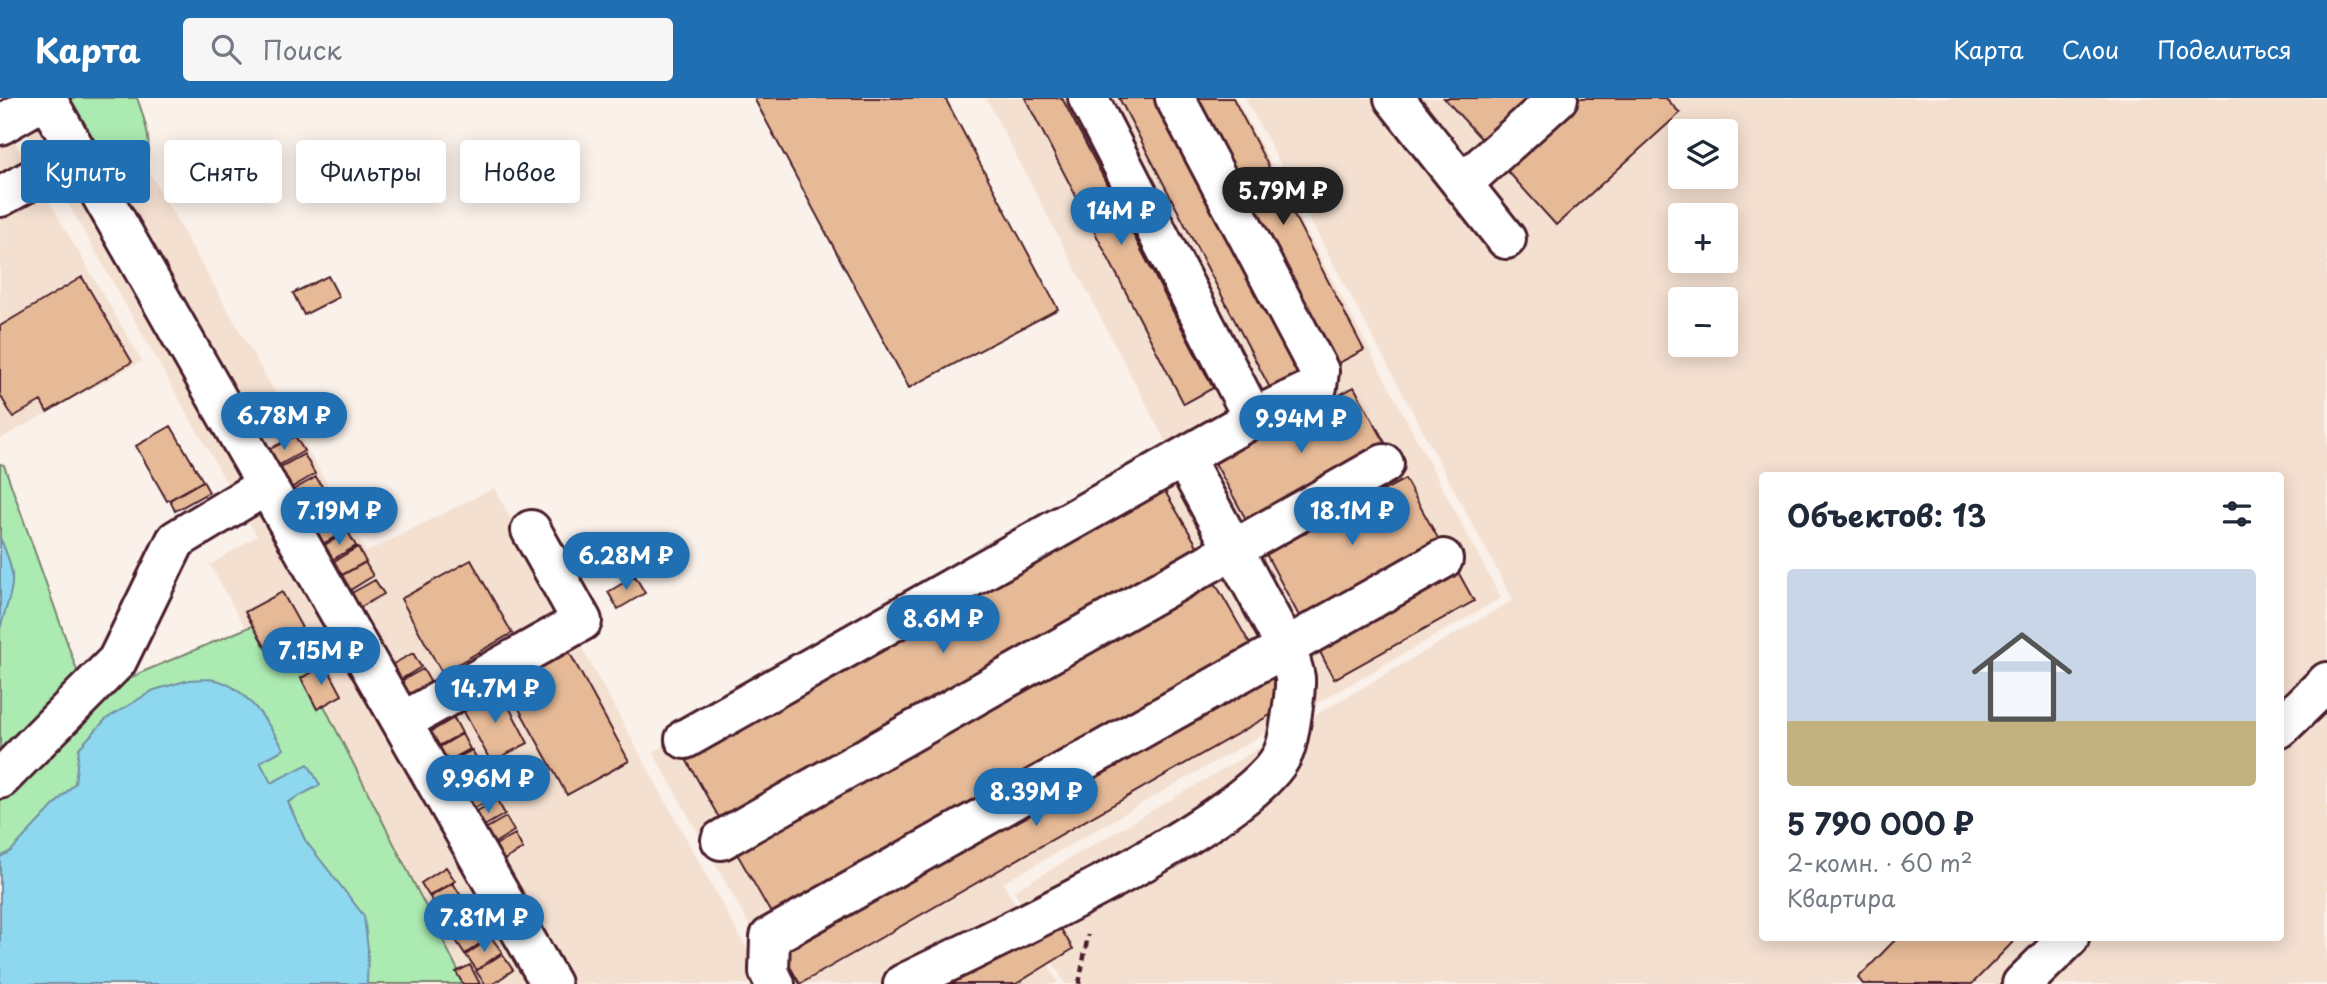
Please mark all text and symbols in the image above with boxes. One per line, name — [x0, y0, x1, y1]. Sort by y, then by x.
search box — [183, 18, 673, 81]
text: Карта — [35, 24, 141, 74]
icon: search — [207, 30, 245, 68]
text: Поиск — [263, 30, 342, 69]
text: Карта — [1953, 31, 2024, 67]
text: Слои — [2062, 31, 2119, 67]
text: Поделиться — [2157, 31, 2292, 67]
map controls — [1668, 119, 1738, 357]
button: layers — [1668, 119, 1738, 189]
chip: Купить — [21, 140, 150, 203]
chip: Снять — [164, 140, 282, 203]
chip: Фильтры — [296, 140, 446, 203]
chip: Новое — [460, 140, 580, 203]
pin: 5.79M ₽ — [1218, 167, 1348, 227]
text: 5.79M ₽ — [1238, 172, 1328, 207]
pin: 14M ₽ — [1072, 188, 1170, 247]
text: 14M ₽ — [1087, 192, 1155, 227]
button: + — [1668, 203, 1738, 273]
button: − — [1668, 287, 1738, 357]
pin: 6.78M ₽ — [219, 392, 349, 452]
pin: 9.94M ₽ — [1236, 396, 1366, 455]
text: 6.78M ₽ — [237, 397, 331, 432]
text: 9.94M ₽ — [1255, 400, 1347, 435]
pin: 7.19M ₽ — [274, 488, 404, 547]
pin: 18.1M ₽ — [1287, 488, 1417, 547]
text: 7.19M ₽ — [297, 492, 381, 527]
text: 18.1M ₽ — [1310, 492, 1394, 527]
text: Объектов: 13 — [1787, 492, 1986, 537]
icon: filters — [2218, 495, 2256, 533]
pin: 6.28M ₽ — [561, 532, 691, 592]
text: 6.28M ₽ — [579, 537, 673, 572]
pin: 8.6M ₽ — [886, 596, 1000, 655]
text: 8.6M ₽ — [903, 600, 983, 635]
icon: home — [1959, 614, 2085, 740]
pin: 7.15M ₽ — [256, 628, 386, 687]
text: 7.15M ₽ — [278, 632, 364, 667]
pin: 14.7M ₽ — [430, 666, 560, 725]
text: 14.7M ₽ — [451, 670, 539, 705]
pin: 9.96M ₽ — [423, 756, 553, 815]
text: 9.96M ₽ — [442, 760, 534, 795]
pin: 8.39M ₽ — [971, 768, 1101, 828]
text: 8.39M ₽ — [990, 773, 1082, 808]
text: 5 790 000 ₽ — [1787, 800, 1974, 845]
text: 2-комн. · 60 m² — [1787, 845, 1973, 880]
text: Квартира — [1787, 880, 1895, 915]
pin: 7.81M ₽ — [419, 894, 549, 954]
text: 7.81M ₽ — [440, 899, 528, 934]

